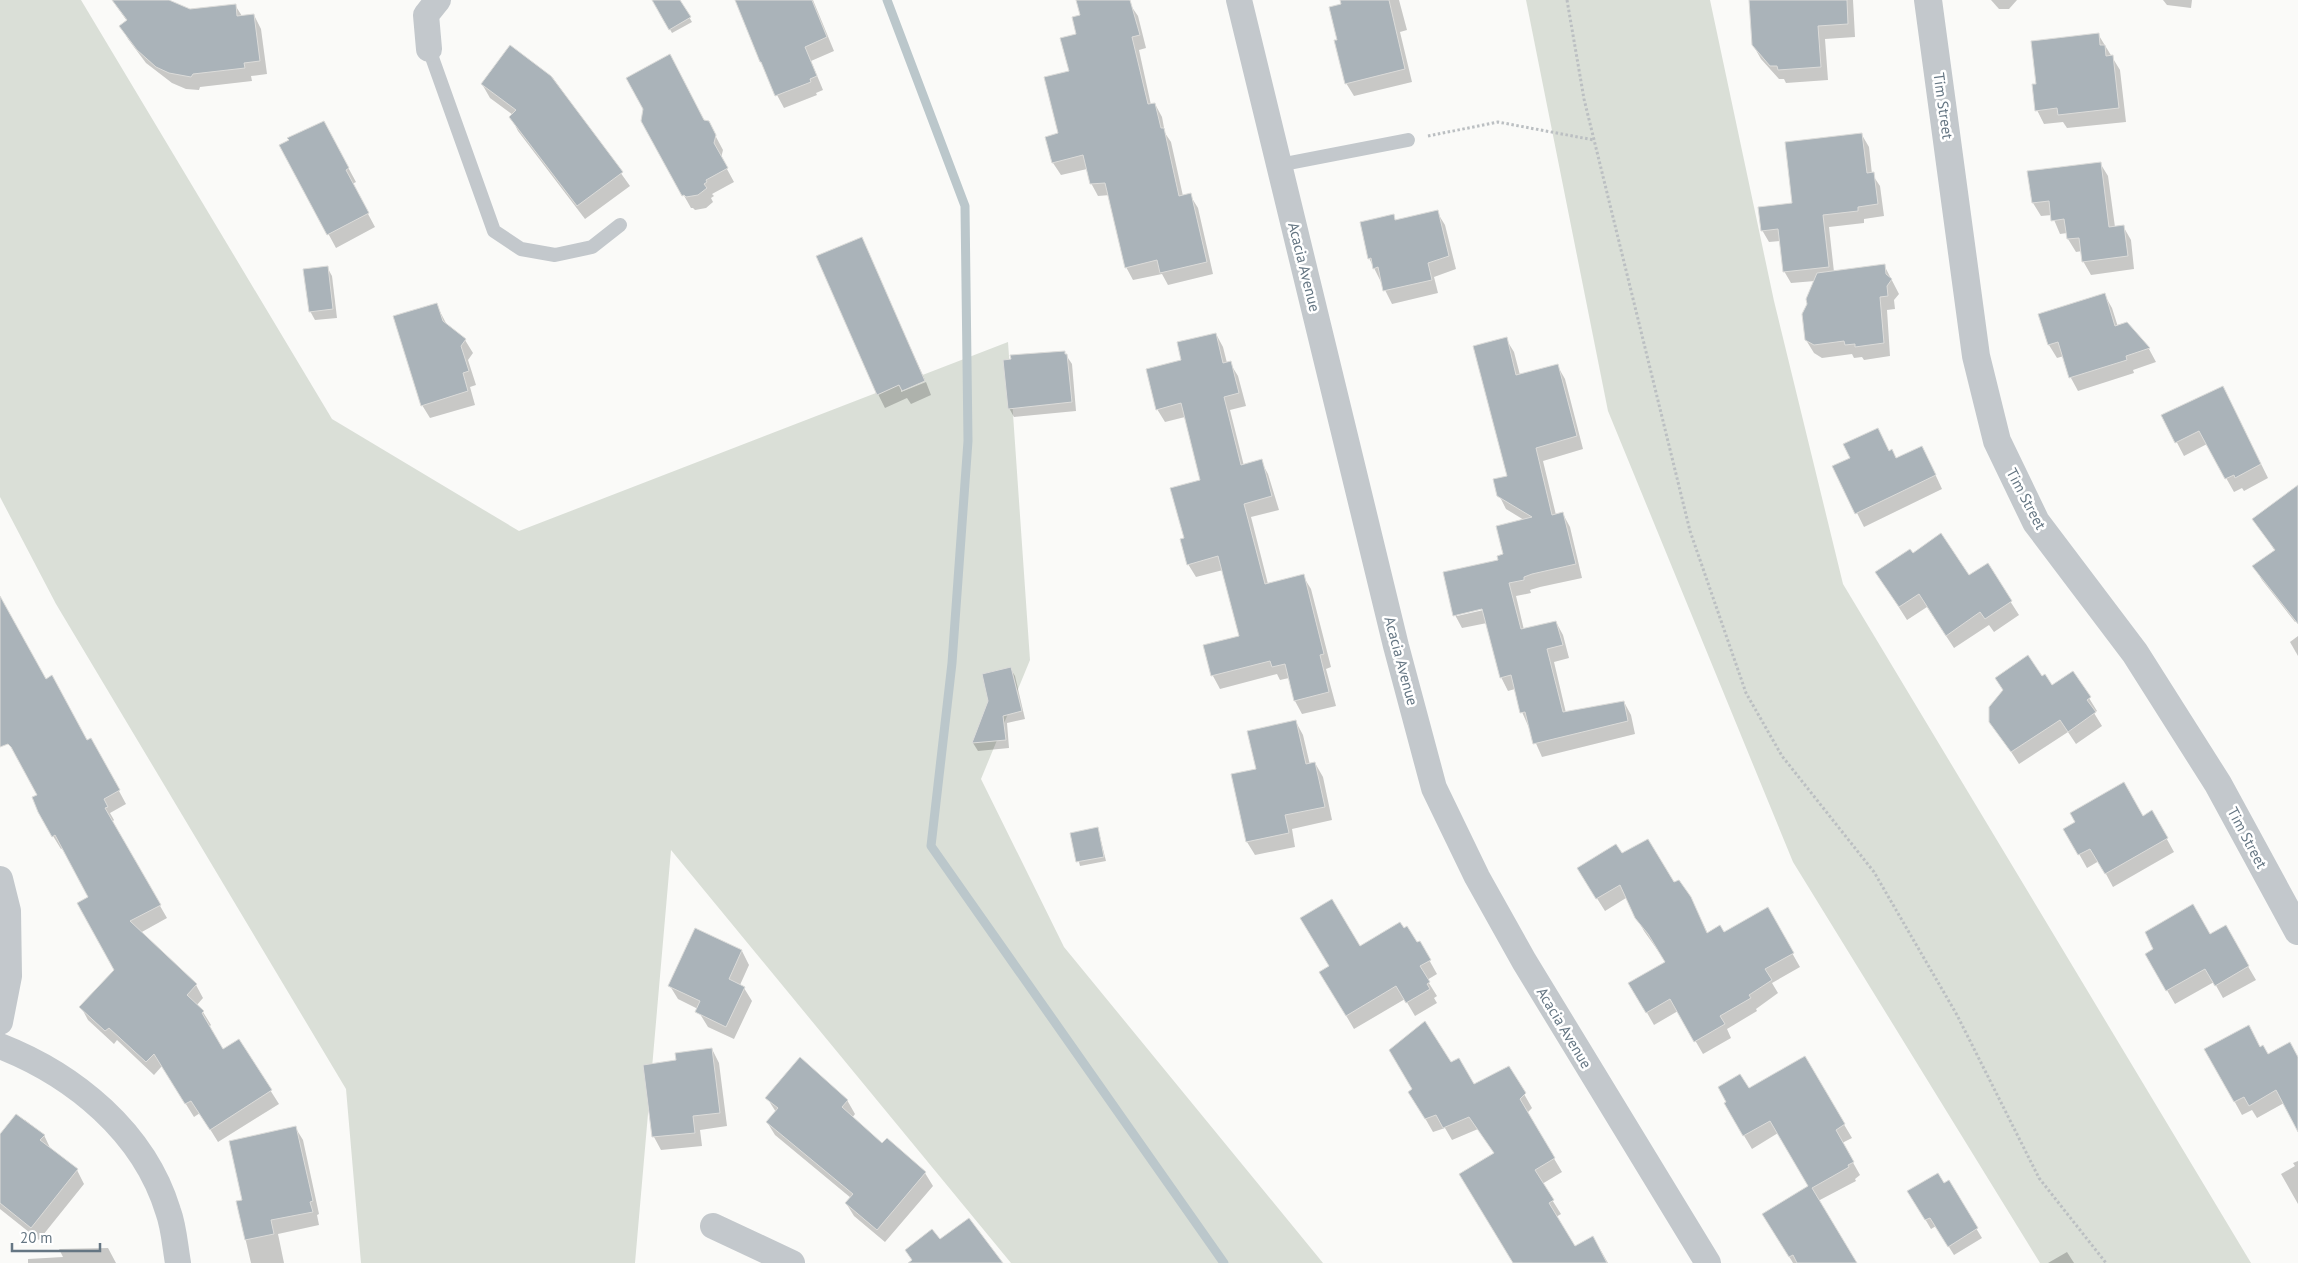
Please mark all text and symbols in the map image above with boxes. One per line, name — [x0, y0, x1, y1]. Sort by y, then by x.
street label: Tim Street — [1929, 72, 1958, 140]
street label: Acacia Avenue — [1284, 220, 1325, 314]
street label: Tim Street — [2002, 465, 2051, 533]
street label: Acacia Avenue — [1380, 614, 1422, 707]
street label: Tim Street — [2223, 804, 2272, 872]
street label: Acacia Avenue — [1533, 984, 1596, 1072]
scale bar — [12, 1220, 100, 1252]
text: 20 m — [20, 1228, 53, 1247]

